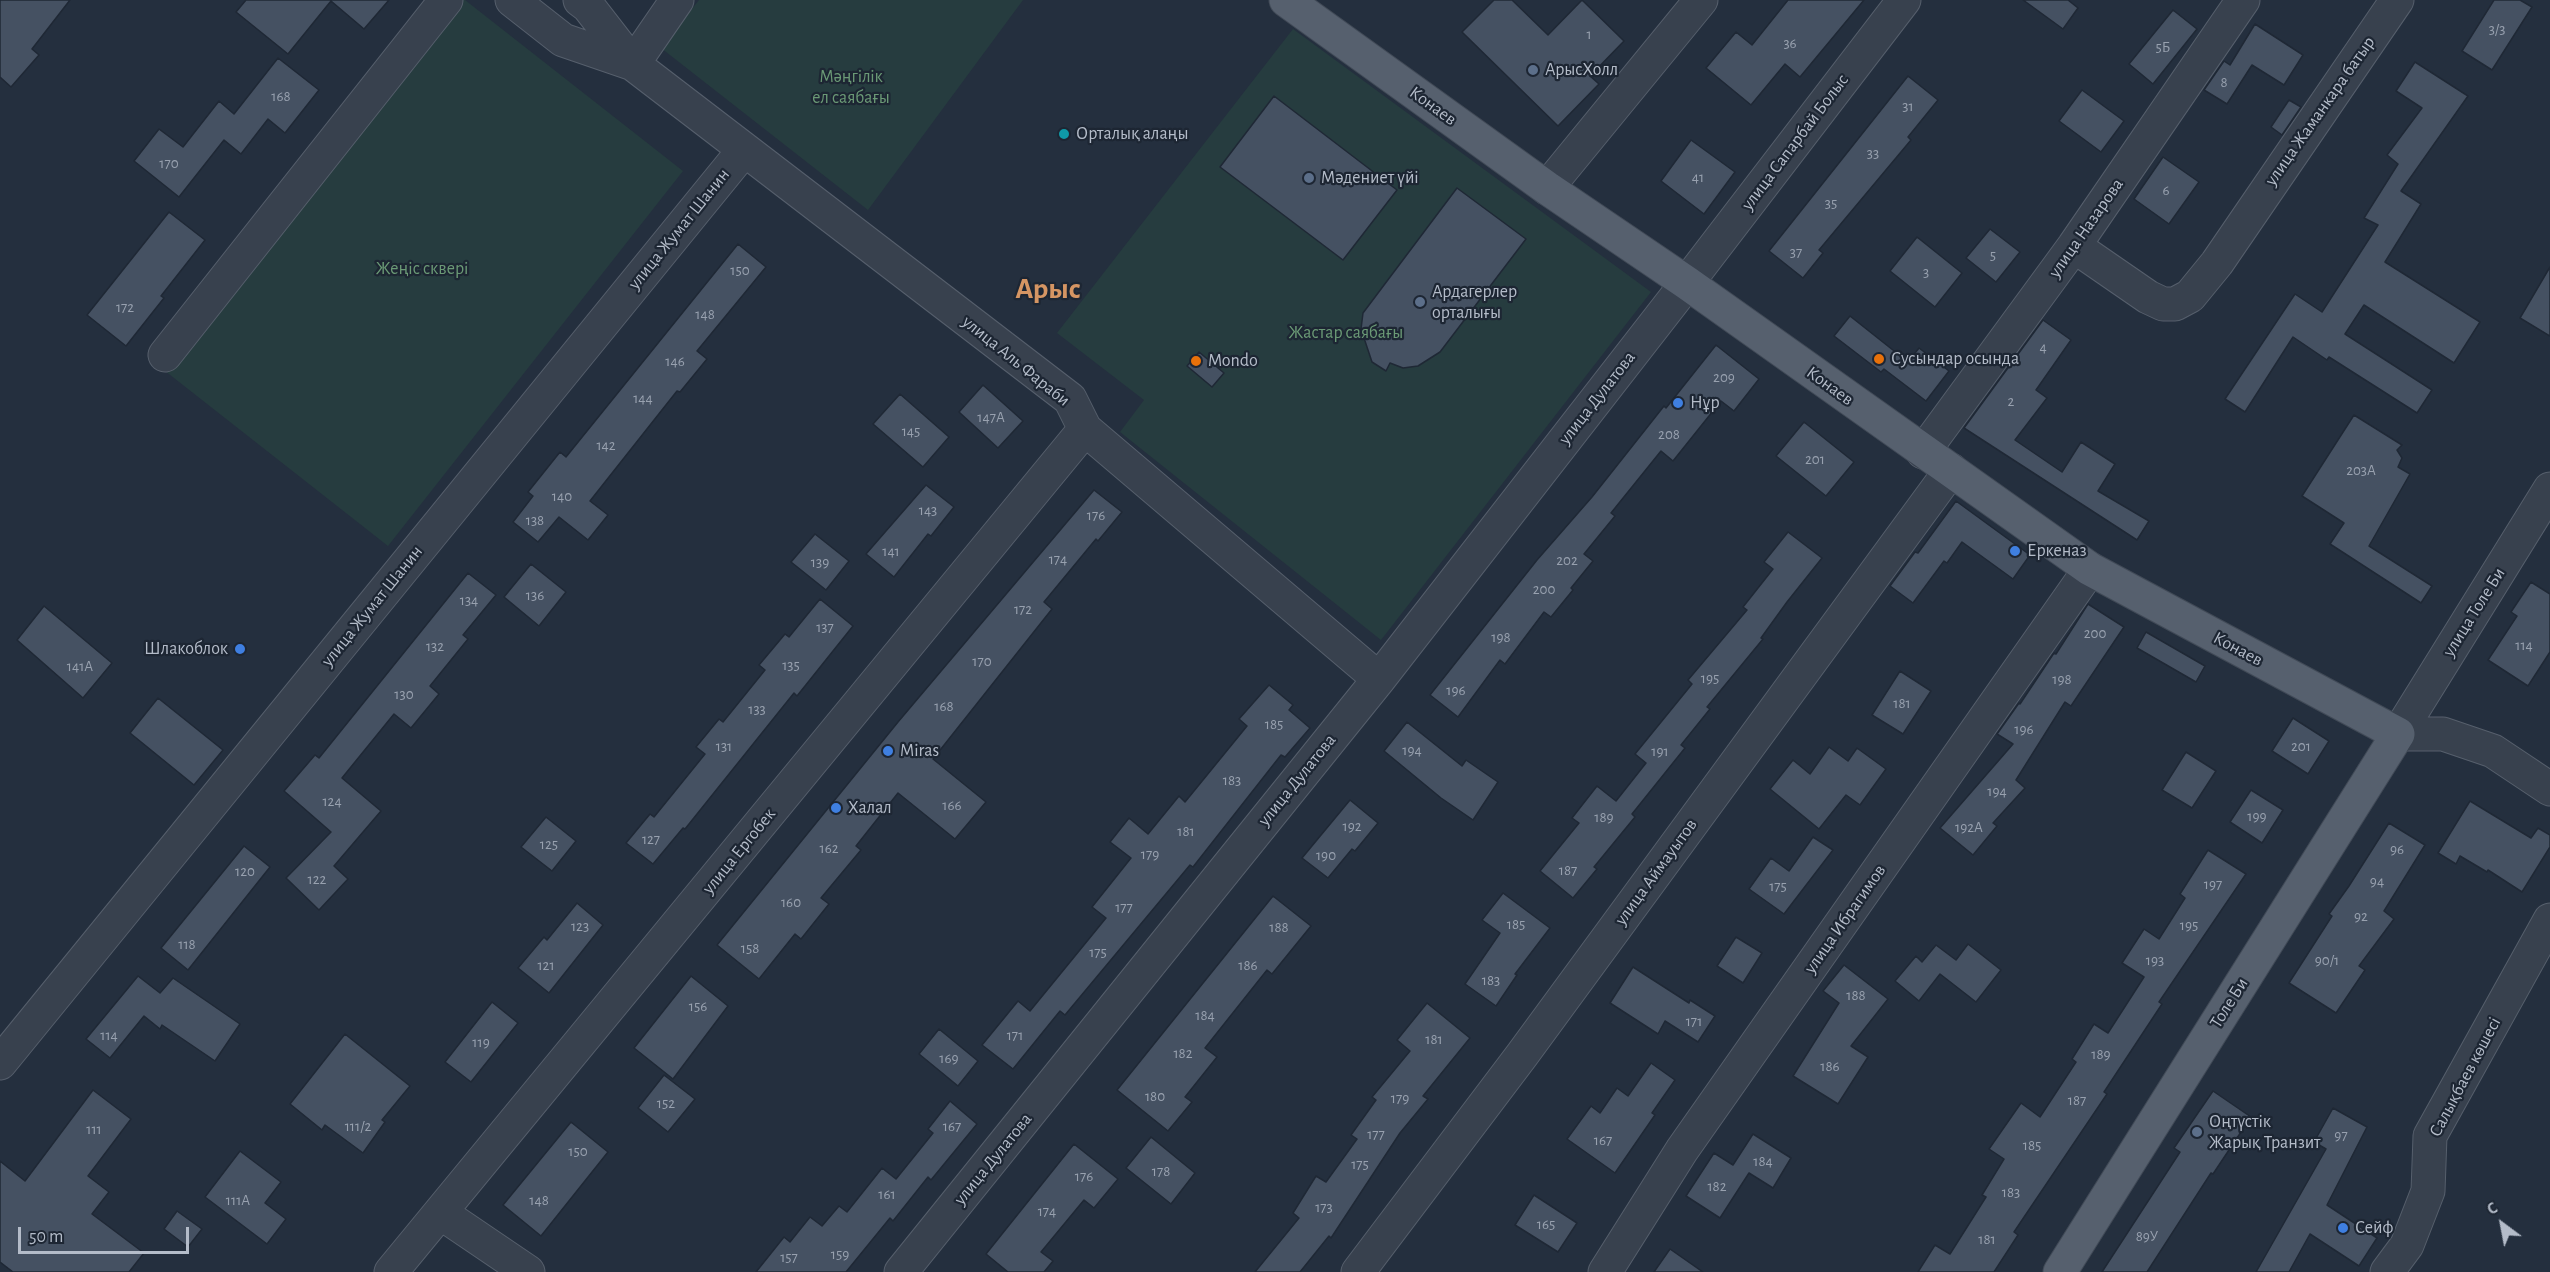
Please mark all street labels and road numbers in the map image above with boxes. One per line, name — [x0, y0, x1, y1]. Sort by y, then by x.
street label: улица Жаманкара батыр — [2260, 32, 2380, 190]
street label: улица Cапарбай Болыс — [1737, 70, 1853, 214]
street label: Конаев — [1405, 82, 1461, 130]
street label: улица Жумат Шанин — [624, 164, 734, 294]
street label: улица Назарова — [2044, 174, 2128, 282]
street label: улица Аль Фараби — [958, 311, 1074, 411]
street label: улица Дулатова — [1554, 347, 1640, 449]
street label: Конаев — [1802, 362, 1858, 410]
street label: улица Жумат Шанин — [317, 541, 427, 671]
street label: улица Толе Би — [2438, 563, 2510, 661]
street label: Конаев — [2210, 627, 2266, 671]
street label: улица Дулатова — [1253, 730, 1341, 830]
street label: улица Ергобек — [698, 804, 780, 898]
street label: улица Аймауытов — [1610, 815, 1702, 929]
street label: улица Ибрагимов — [1799, 860, 1891, 978]
street label: Толе Би — [2205, 974, 2253, 1032]
street label: Салықбаев көшесі — [2424, 1013, 2506, 1141]
street label: улица Дулатова — [949, 1109, 1037, 1209]

